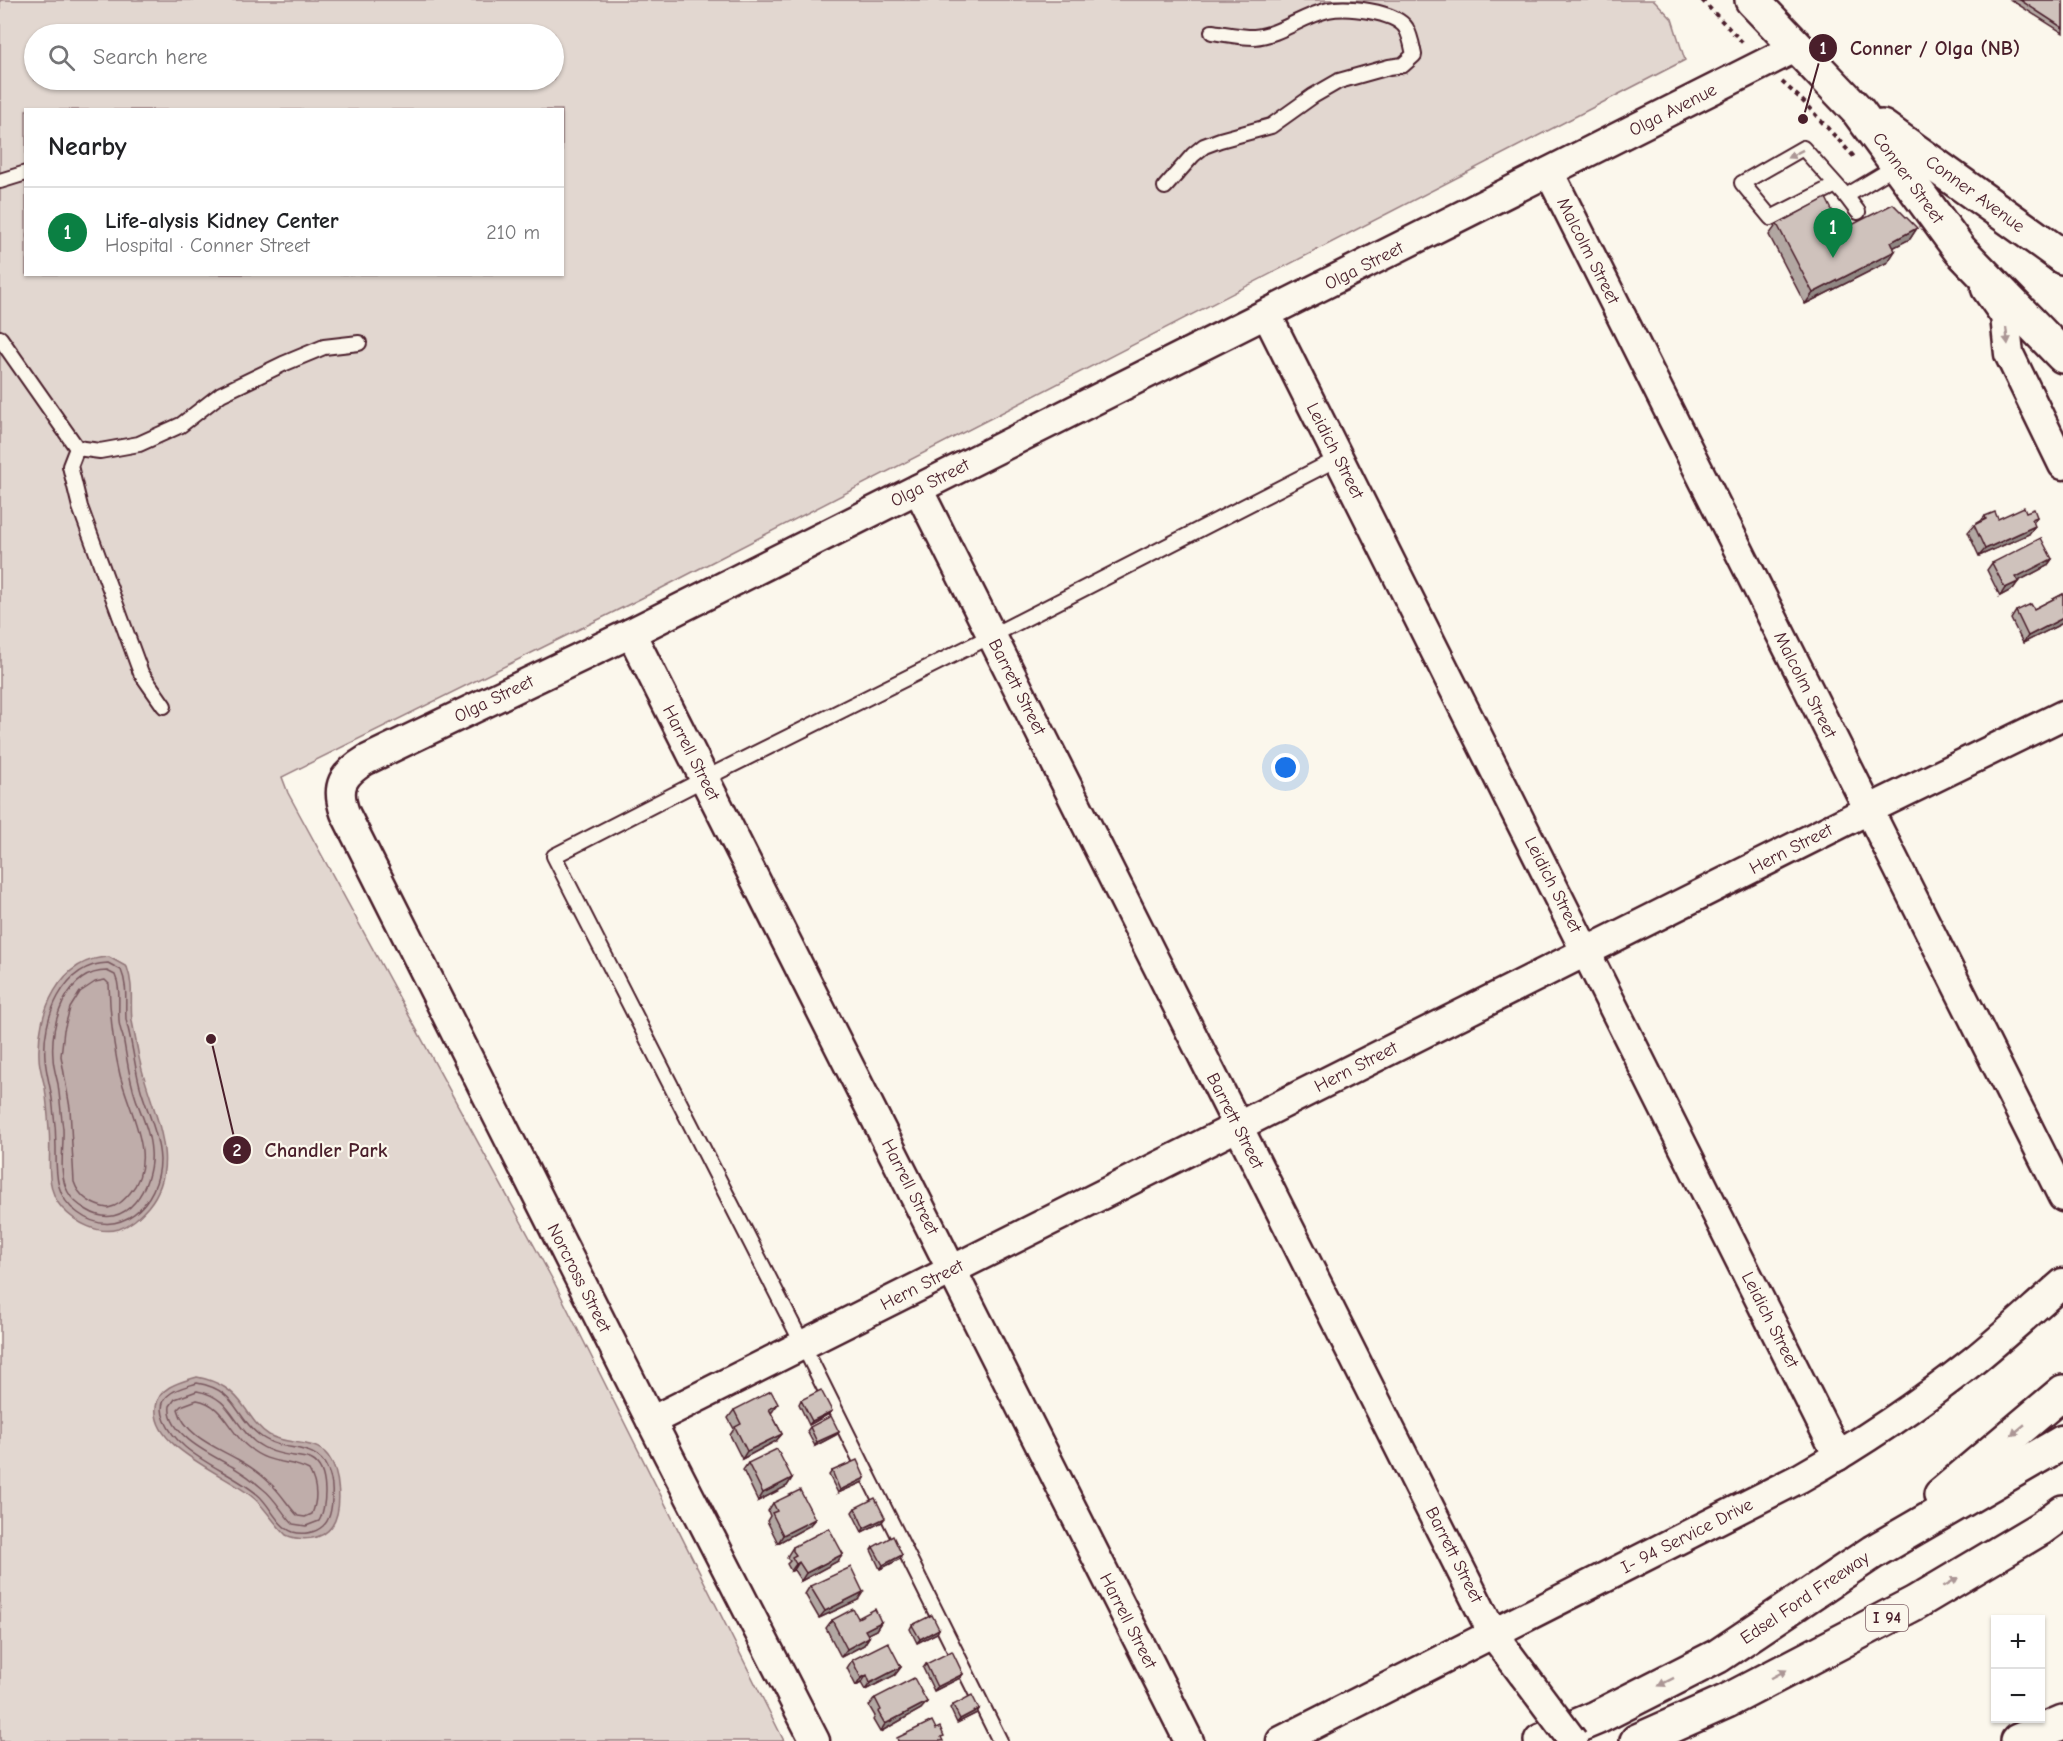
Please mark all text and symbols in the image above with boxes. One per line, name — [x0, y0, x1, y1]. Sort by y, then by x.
search box — [24, 24, 564, 90]
callout: Conner / Olga (NB) — [1808, 29, 2032, 67]
text: Conner / Olga (NB) — [1850, 37, 2020, 60]
text: 1 — [1819, 38, 1827, 59]
icon: search — [45, 41, 78, 74]
text: Search here — [93, 44, 208, 70]
street label: Olga Avenue — [1626, 79, 1720, 141]
street label: Conner Street — [1868, 128, 1949, 228]
text: Nearby — [48, 132, 127, 162]
one-way arrow — [1786, 148, 1804, 158]
street label: Conner Avenue — [1921, 151, 2029, 237]
street label: Malcolm Street — [1552, 194, 1624, 308]
text: Life-alysis Kidney Center — [105, 208, 339, 234]
pin: 1 — [1814, 208, 1852, 258]
text: 1 — [64, 221, 71, 244]
text: 210 m — [486, 221, 540, 244]
text: Hospital · Conner Street — [105, 234, 310, 257]
street label: Olga Street — [1321, 237, 1408, 295]
one-way arrow — [2002, 327, 2012, 346]
street label: Leidich Street — [1302, 400, 1369, 503]
street label: Olga Street — [887, 454, 974, 512]
street label: Malcolm Street — [1769, 628, 1841, 742]
street label: Barrett Street — [984, 636, 1051, 739]
street label: Olga Street — [451, 670, 538, 727]
street label: Harrell Street — [658, 702, 724, 805]
your location — [1271, 753, 1300, 782]
street label: Hern Street — [1746, 819, 1837, 879]
street label: Leidich Street — [1520, 834, 1587, 937]
street label: Hern Street — [1311, 1037, 1402, 1097]
street label: Barrett Street — [1202, 1070, 1269, 1173]
callout: Chandler Park — [222, 1131, 399, 1169]
street label: Harrell Street — [877, 1136, 943, 1239]
text: Chandler Park — [265, 1139, 388, 1162]
text: 2 — [233, 1140, 242, 1161]
street label: Norcross Street — [543, 1220, 616, 1337]
street label: Hern Street — [877, 1255, 968, 1315]
street label: Leidich Street — [1737, 1269, 1804, 1372]
one-way arrow — [2010, 1423, 2026, 1436]
street label: I- 94 Service Drive — [1618, 1494, 1756, 1578]
street label: Barrett Street — [1421, 1504, 1488, 1607]
street label: Edsel Ford Freeway — [1737, 1547, 1874, 1649]
street label: Harrell Street — [1095, 1570, 1161, 1673]
one-way arrow — [1943, 1576, 1959, 1587]
road number: I 94 — [1866, 1605, 1908, 1631]
map controls — [1991, 1615, 2045, 1723]
button: + — [1991, 1615, 2045, 1669]
one-way arrow — [1771, 1669, 1788, 1679]
button: − — [1991, 1669, 2045, 1723]
one-way arrow — [1658, 1678, 1675, 1687]

